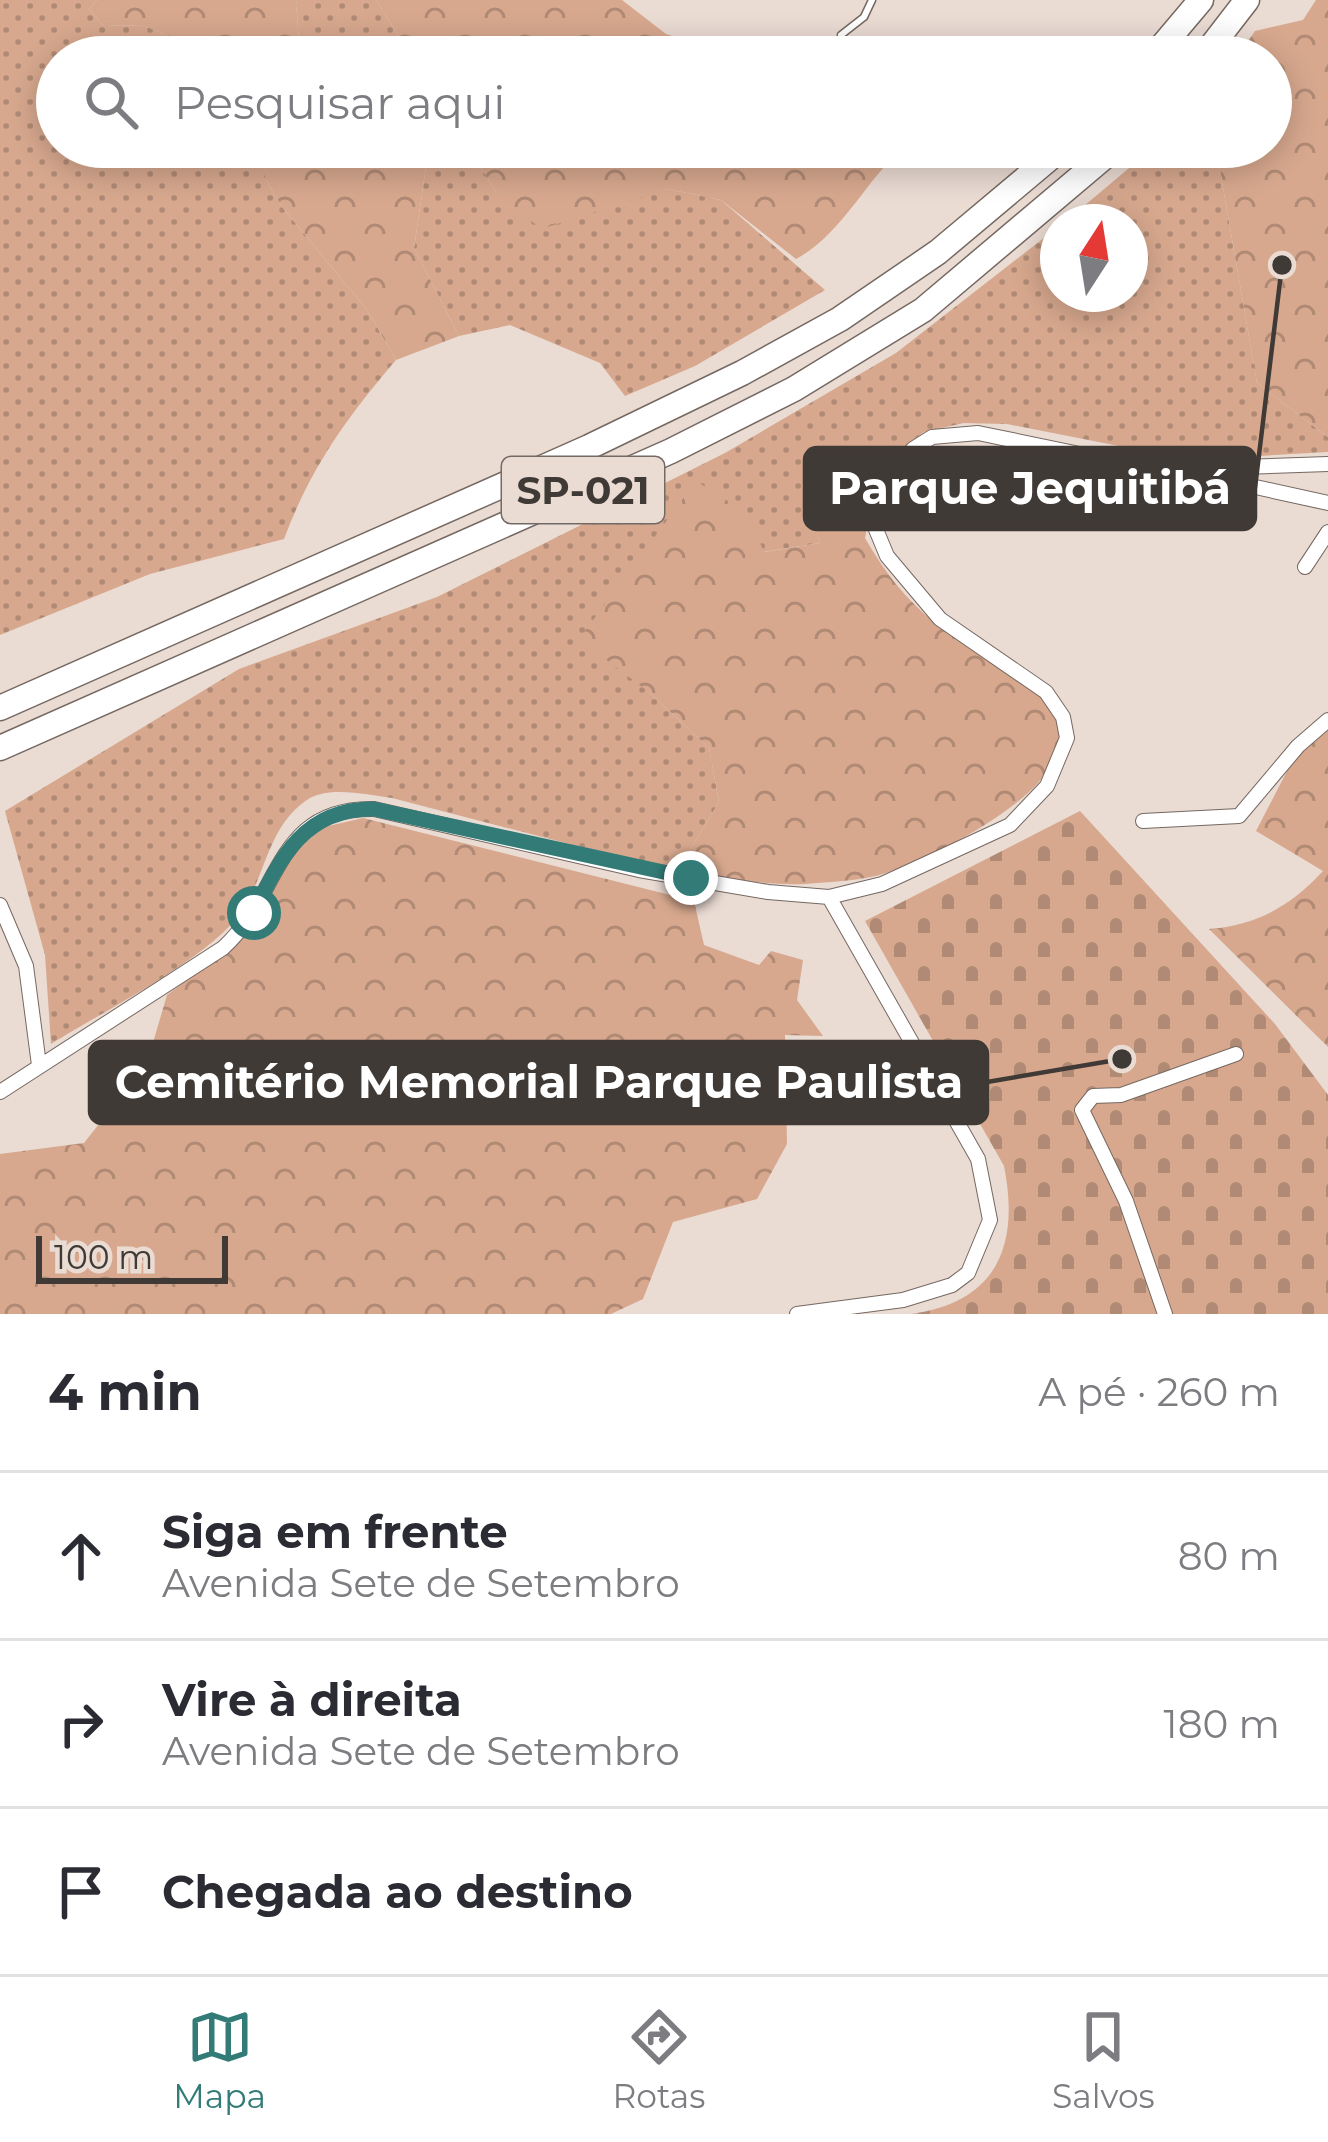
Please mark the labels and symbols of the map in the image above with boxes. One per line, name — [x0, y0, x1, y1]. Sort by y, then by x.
north arrow — [1040, 204, 1148, 312]
callout: Parque Jequitibá — [805, 448, 1255, 529]
road number: SP-021 — [502, 457, 664, 523]
text: Parque Jequitibá — [829, 460, 1231, 515]
route end — [664, 851, 718, 905]
route start — [227, 886, 281, 940]
callout: Cemitério Memorial Parque Paulista — [90, 1042, 987, 1123]
text: Cemitério Memorial Parque Paulista — [115, 1054, 963, 1109]
scale bar — [36, 1230, 228, 1283]

